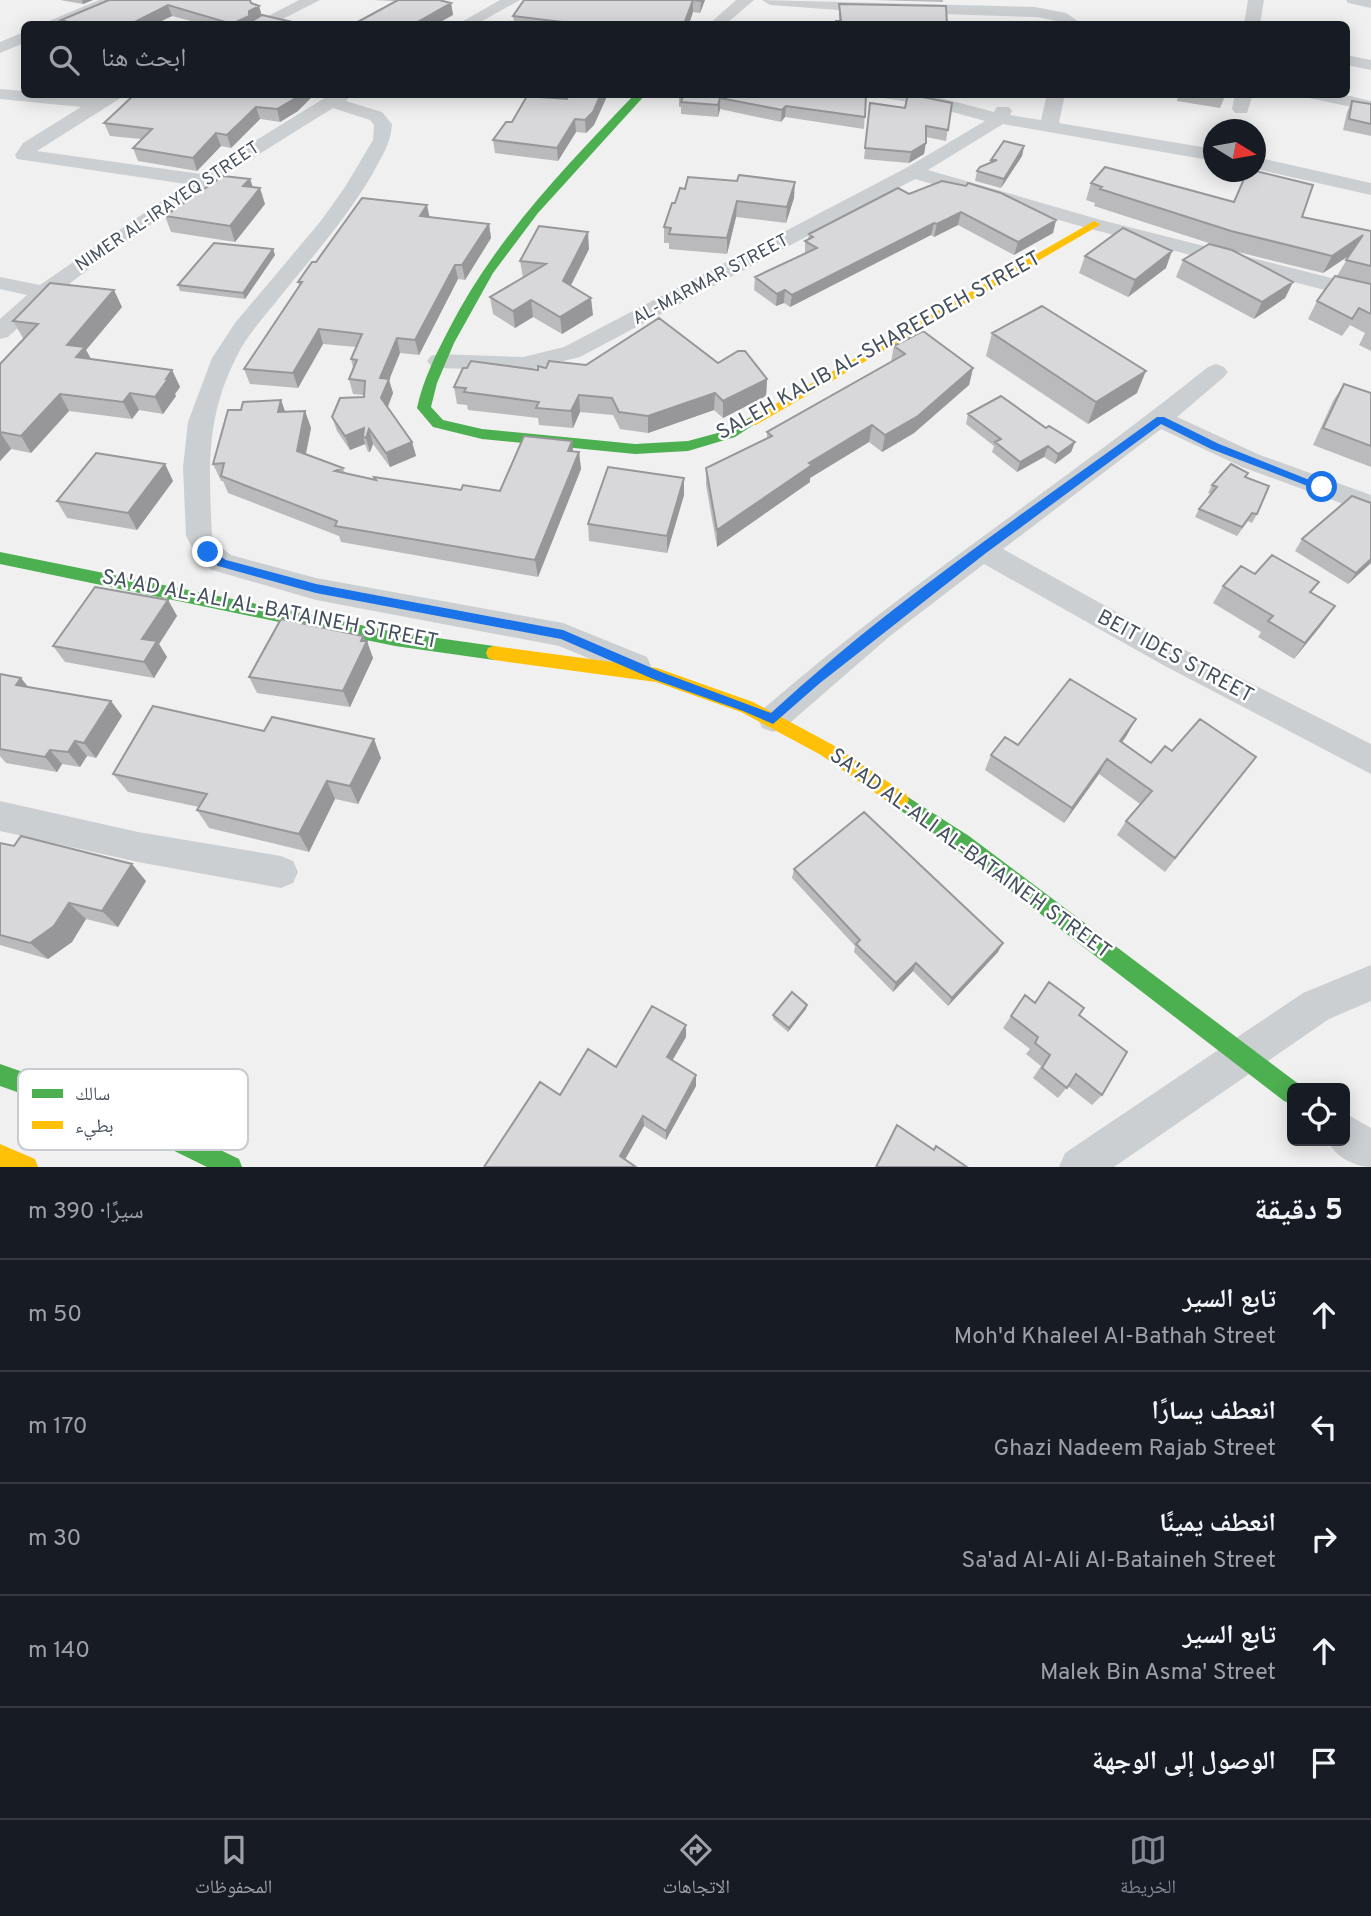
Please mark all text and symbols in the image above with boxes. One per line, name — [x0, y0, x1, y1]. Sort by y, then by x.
search box — [21, 21, 1350, 98]
icon: search — [45, 41, 83, 79]
text: ابحث هنا — [101, 43, 186, 76]
north arrow — [1203, 119, 1266, 182]
street label: NIMER AL-IRAYEQ STREET — [71, 137, 265, 277]
street label: AL-MARMAR STREET — [629, 229, 793, 331]
street label: SALEH KALIB AL-SHAREEDEH STREET — [712, 245, 1046, 447]
route start — [1306, 471, 1337, 502]
route end — [192, 536, 223, 567]
street label: SA'AD AL-ALI AL-BATAINEH STREET — [100, 564, 440, 656]
street label: BEIT IDES STREET — [1092, 604, 1258, 710]
street label: SA'AD AL-ALI AL-BATAINEH STREET — [824, 743, 1116, 965]
legend — [18, 1069, 248, 1150]
text: سالك — [75, 1083, 110, 1107]
map controls — [1287, 1083, 1350, 1146]
button: locate — [1287, 1083, 1350, 1146]
text: بطيء — [75, 1115, 114, 1141]
text: 5 دقيقة — [1254, 1193, 1343, 1230]
text: سيرًا · 390 m — [28, 1198, 144, 1227]
text: تابع السير — [1183, 1284, 1276, 1317]
icon: ahead — [1305, 1296, 1343, 1334]
text: 50 m — [28, 1301, 82, 1330]
text: Moh'd Khaleel Al-Bathah Street — [954, 1323, 1276, 1352]
text: انعطف يسارًا — [1152, 1396, 1276, 1429]
icon: left — [1305, 1408, 1343, 1446]
text: 170 m — [28, 1413, 87, 1442]
text: Ghazi Nadeem Rajab Street — [993, 1435, 1276, 1464]
text: انعطف يمينًا — [1159, 1508, 1276, 1541]
icon: right — [1305, 1520, 1343, 1558]
text: 30 m — [28, 1525, 81, 1554]
text: Sa'ad Al-Ali Al-Bataineh Street — [962, 1547, 1276, 1576]
text: تابع السير — [1183, 1620, 1276, 1653]
icon: ahead — [1305, 1632, 1343, 1670]
text: 140 m — [28, 1637, 90, 1666]
text: Malek Bin Asma' Street — [1040, 1659, 1276, 1688]
icon: arrive — [1305, 1744, 1343, 1782]
text: الوصول إلى الوجهة — [1092, 1746, 1276, 1779]
tab: المحفوظات — [195, 1831, 272, 1905]
tab: الاتجاهات — [662, 1831, 730, 1905]
tab: الخريطة — [1120, 1831, 1176, 1905]

